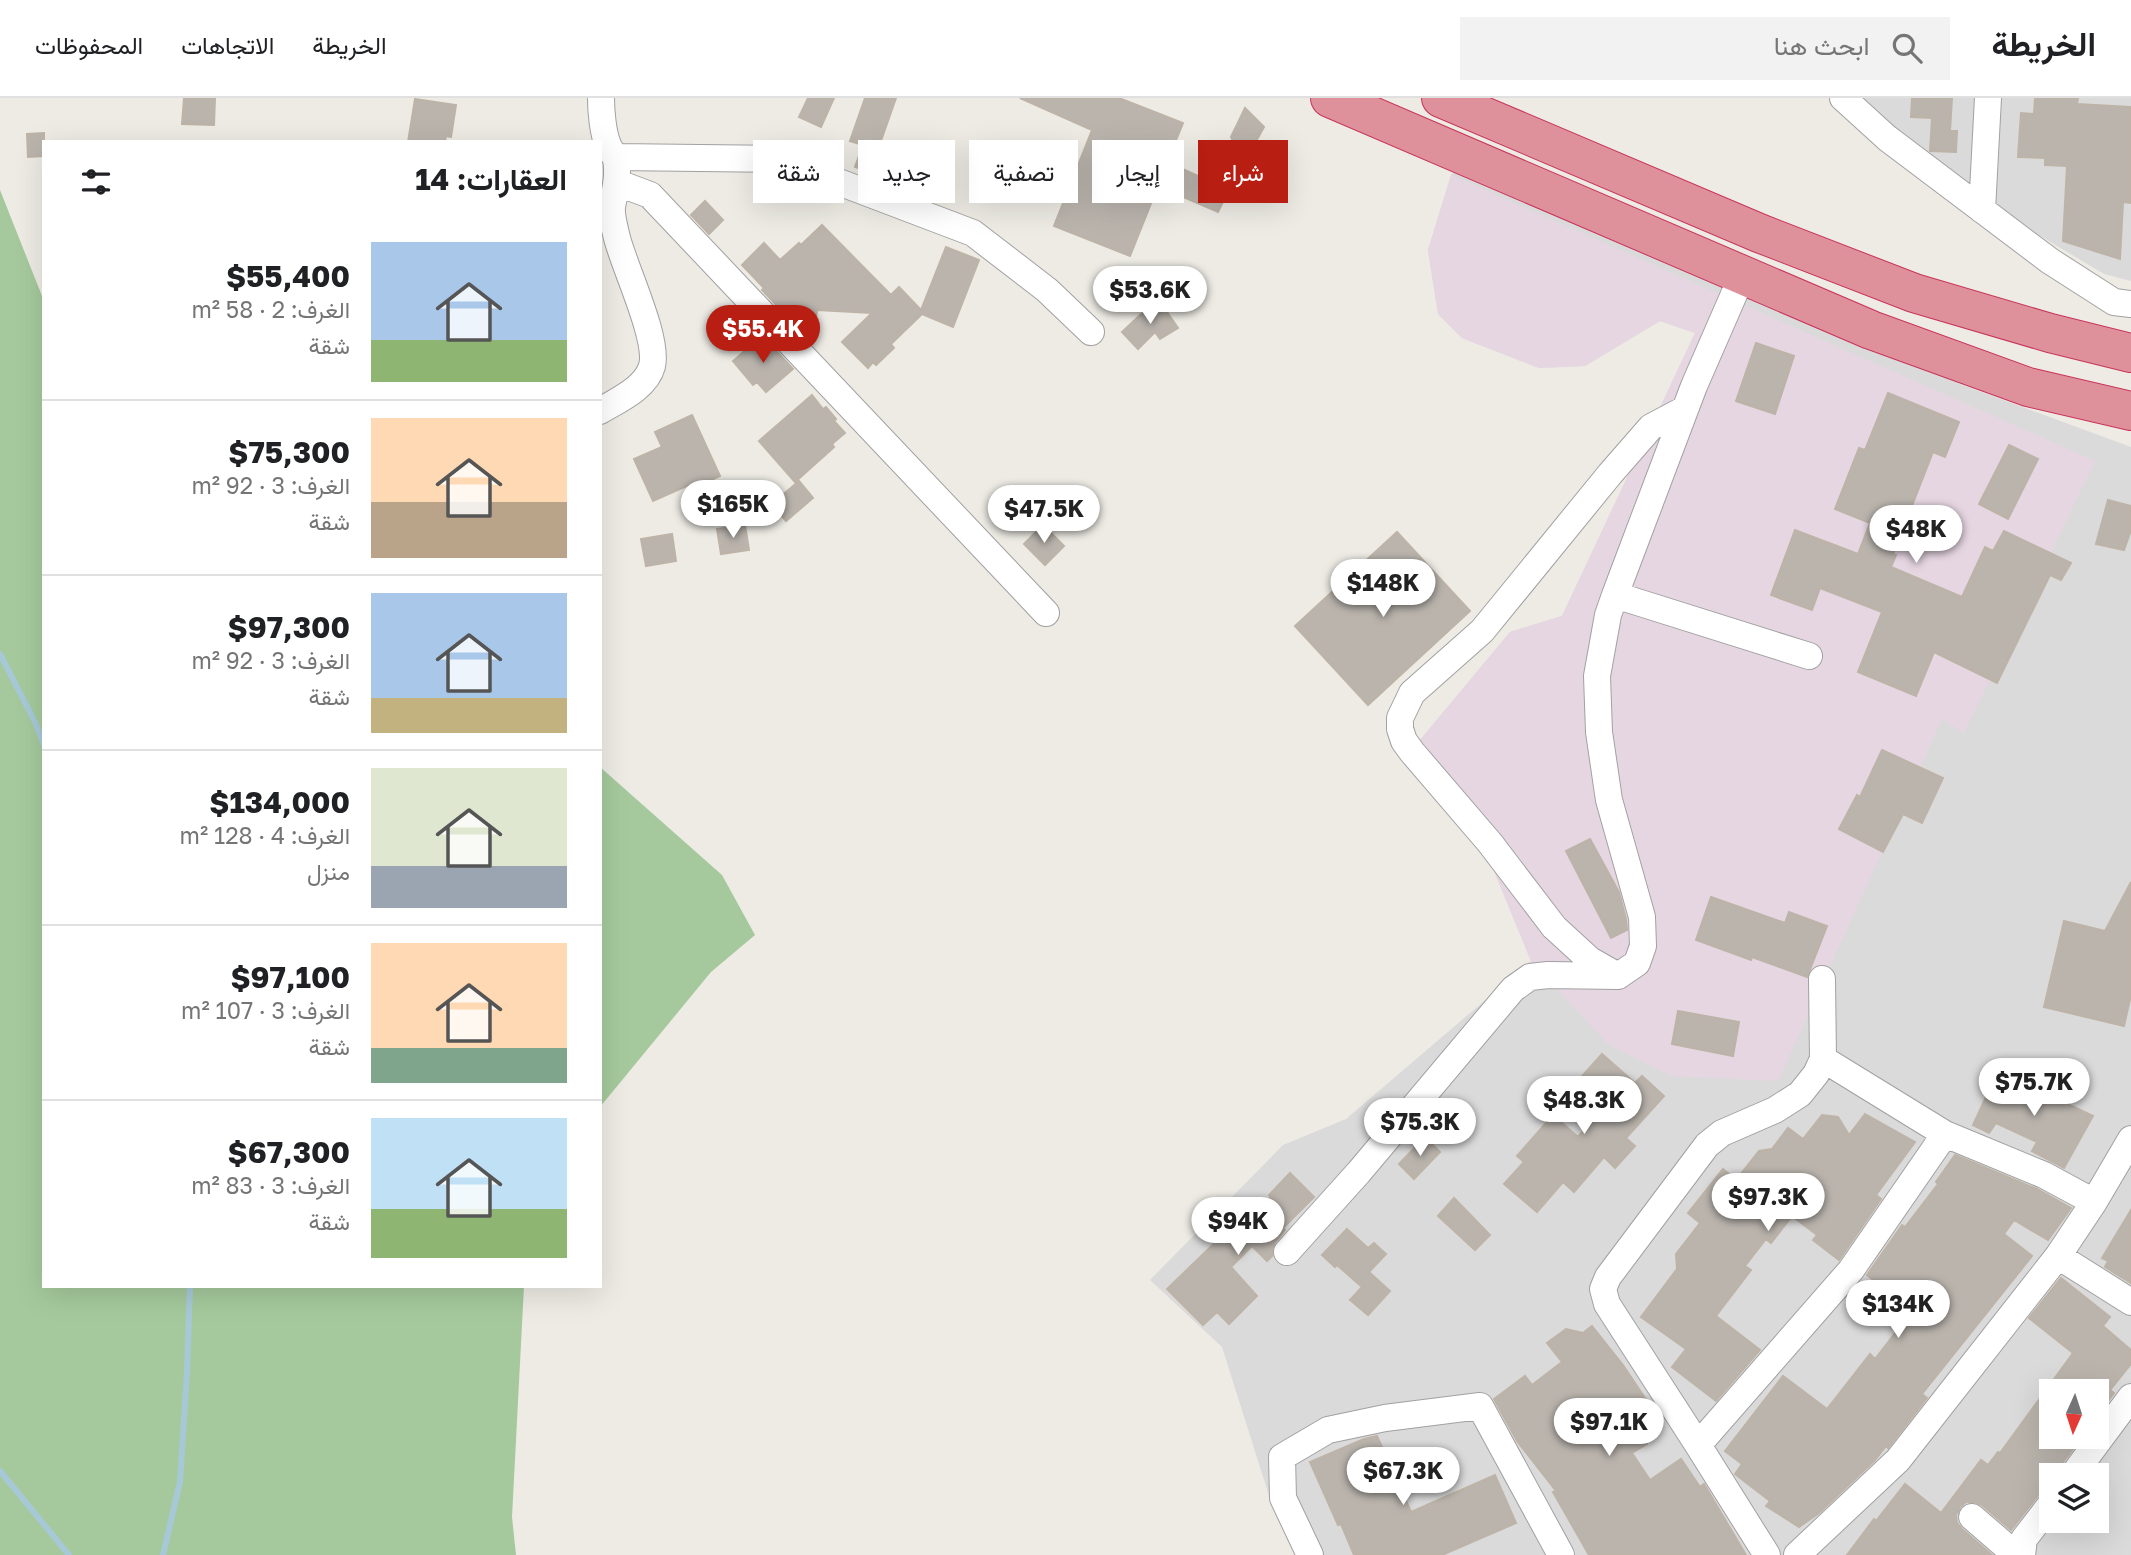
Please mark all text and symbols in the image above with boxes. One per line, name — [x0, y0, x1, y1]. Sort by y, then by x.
search box — [1460, 17, 1950, 80]
text: الخريطة — [1992, 24, 2096, 63]
icon: search — [1888, 29, 1926, 67]
text: المحفوظات — [35, 30, 143, 59]
text: الاتجاهات — [181, 30, 274, 59]
text: الخريطة — [312, 30, 387, 59]
text: ابحث هنا — [1774, 30, 1870, 61]
chip: شقة — [753, 140, 844, 203]
chip: جديد — [858, 140, 955, 203]
chip: تصفية — [969, 140, 1078, 203]
chip: إيجار — [1092, 140, 1184, 203]
chip: شراء — [1198, 140, 1288, 203]
text: العقارات: 14 — [415, 161, 567, 197]
icon: filters — [77, 163, 115, 201]
text: $55,400 — [226, 258, 350, 294]
pin: $53.6K — [1093, 266, 1207, 326]
icon: home — [427, 270, 511, 354]
text: $53.6K — [1109, 275, 1191, 303]
text: الغرف: 2 · 58 m² — [191, 295, 350, 323]
pin: $55.4K — [706, 306, 820, 365]
text: $55.4K — [722, 314, 804, 342]
text: شقة — [308, 331, 350, 359]
text: $75,300 — [228, 434, 350, 470]
icon: home — [427, 446, 511, 530]
text: الغرف: 3 · 92 m² — [191, 471, 350, 499]
pin: $165K — [684, 480, 782, 540]
pin: $47.5K — [987, 486, 1101, 545]
text: $165K — [697, 489, 769, 517]
text: $47.5K — [1004, 494, 1084, 522]
pin: $48K — [1875, 505, 1957, 565]
text: شقة — [308, 507, 350, 535]
text: $48K — [1885, 514, 1947, 542]
pin: $148K — [1334, 560, 1432, 619]
text: $148K — [1346, 568, 1420, 596]
text: $97,300 — [228, 609, 350, 645]
icon: home — [427, 621, 511, 705]
text: الغرف: 3 · 92 m² — [191, 646, 350, 674]
text: شقة — [308, 682, 350, 710]
text: $134,000 — [209, 784, 350, 820]
icon: home — [427, 796, 511, 880]
text: الغرف: 4 · 128 m² — [180, 821, 350, 849]
text: منزل — [307, 857, 350, 885]
text: $97,100 — [230, 959, 350, 995]
icon: home — [427, 971, 511, 1055]
text: الغرف: 3 · 107 m² — [181, 996, 350, 1024]
text: شقة — [308, 1032, 350, 1060]
pin: $75.7K — [1977, 1058, 2091, 1118]
text: $75.7K — [1995, 1067, 2073, 1095]
pin: $48.3K — [1527, 1076, 1641, 1136]
text: $48.3K — [1543, 1085, 1625, 1113]
pin: $75.3K — [1363, 1098, 1477, 1158]
text: $75.3K — [1380, 1107, 1460, 1135]
text: $67,300 — [228, 1134, 350, 1170]
icon: home — [427, 1146, 511, 1230]
text: الغرف: 3 · 83 m² — [191, 1171, 350, 1199]
pin: $97.3K — [1711, 1174, 1825, 1233]
text: $97.3K — [1728, 1182, 1808, 1210]
pin: $94K — [1197, 1198, 1279, 1257]
text: $94K — [1207, 1206, 1269, 1234]
text: شقة — [308, 1207, 350, 1235]
pin: $134K — [1849, 1280, 1947, 1340]
text: $134K — [1862, 1289, 1934, 1317]
north arrow — [2039, 1379, 2109, 1449]
map controls — [2039, 1379, 2109, 1533]
pin: $97.1K — [1552, 1398, 1666, 1458]
text: $97.1K — [1570, 1407, 1648, 1435]
pin: $67.3K — [1346, 1448, 1460, 1507]
text: $67.3K — [1363, 1456, 1443, 1484]
button: layers — [2039, 1463, 2109, 1533]

